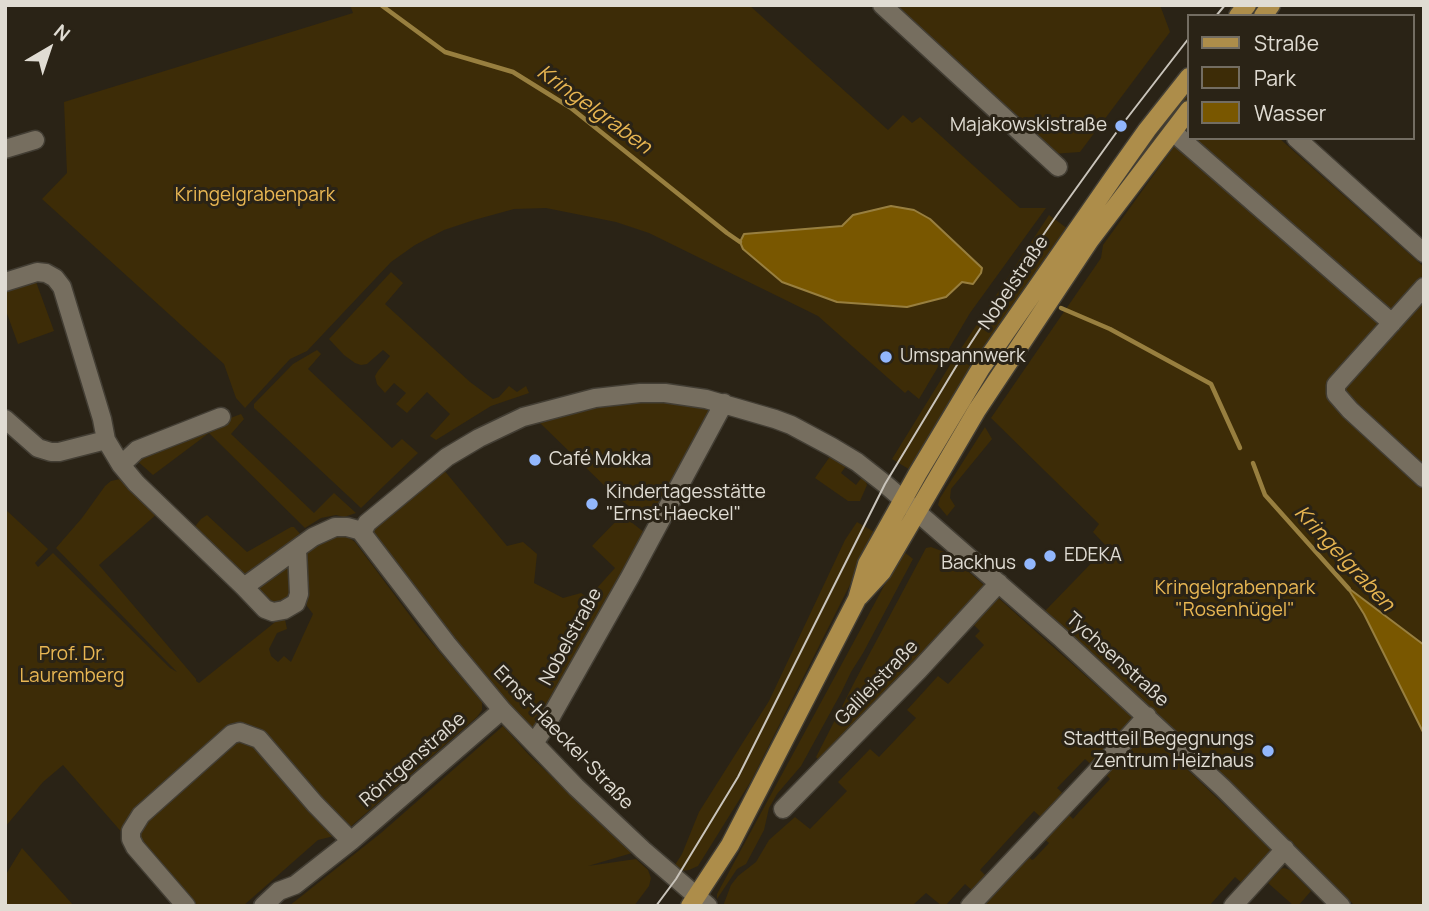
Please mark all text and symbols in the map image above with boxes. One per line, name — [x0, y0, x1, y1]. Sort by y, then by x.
north arrow — [14, 14, 84, 84]
legend — [1188, 14, 1415, 140]
text: N — [49, 18, 76, 47]
text: Straße — [1254, 29, 1319, 57]
water label: Kringelgraben — [532, 60, 656, 160]
text: Park — [1254, 64, 1296, 92]
text: Wasser — [1254, 99, 1326, 127]
place label: Majakowskistraße — [950, 115, 1107, 137]
marker: Majakowskistraße — [1113, 118, 1129, 134]
park label: Kringelgrabenpark — [175, 185, 335, 207]
street label: Nobelstraße — [974, 232, 1054, 334]
place label: Umspannwerk — [900, 346, 1025, 368]
marker: Umspannwerk — [878, 349, 894, 365]
place label: Café Mokka — [549, 449, 651, 471]
marker: Café Mokka — [527, 452, 543, 468]
place label: Kindertagesstätte "Ernst Haeckel" — [606, 482, 766, 526]
marker: Kindertagesstätte "Ernst Haeckel" — [584, 496, 600, 512]
water label: Kringelgraben — [1289, 501, 1399, 617]
place label: EDEKA — [1064, 545, 1122, 567]
marker: EDEKA — [1042, 548, 1058, 564]
place label: Backhus — [941, 553, 1016, 575]
marker: Backhus — [1022, 556, 1038, 572]
park label: Kringelgrabenpark "Rosenhügel" — [1155, 578, 1315, 622]
street label: Nobelstraße — [535, 584, 607, 690]
street label: Tychsenstraße — [1061, 608, 1173, 712]
street label: Galileistraße — [831, 636, 923, 730]
park label: Prof. Dr. Lauremberg — [19, 644, 125, 688]
street label: Ernst-Haeckel-Straße — [488, 661, 638, 815]
street label: Röntgenstraße — [356, 708, 470, 812]
place label: Stadtteil Begegnungs Zentrum Heizhaus — [1064, 729, 1254, 773]
marker: Stadtteil Begegnungs Zentrum Heizhaus — [1260, 743, 1276, 759]

